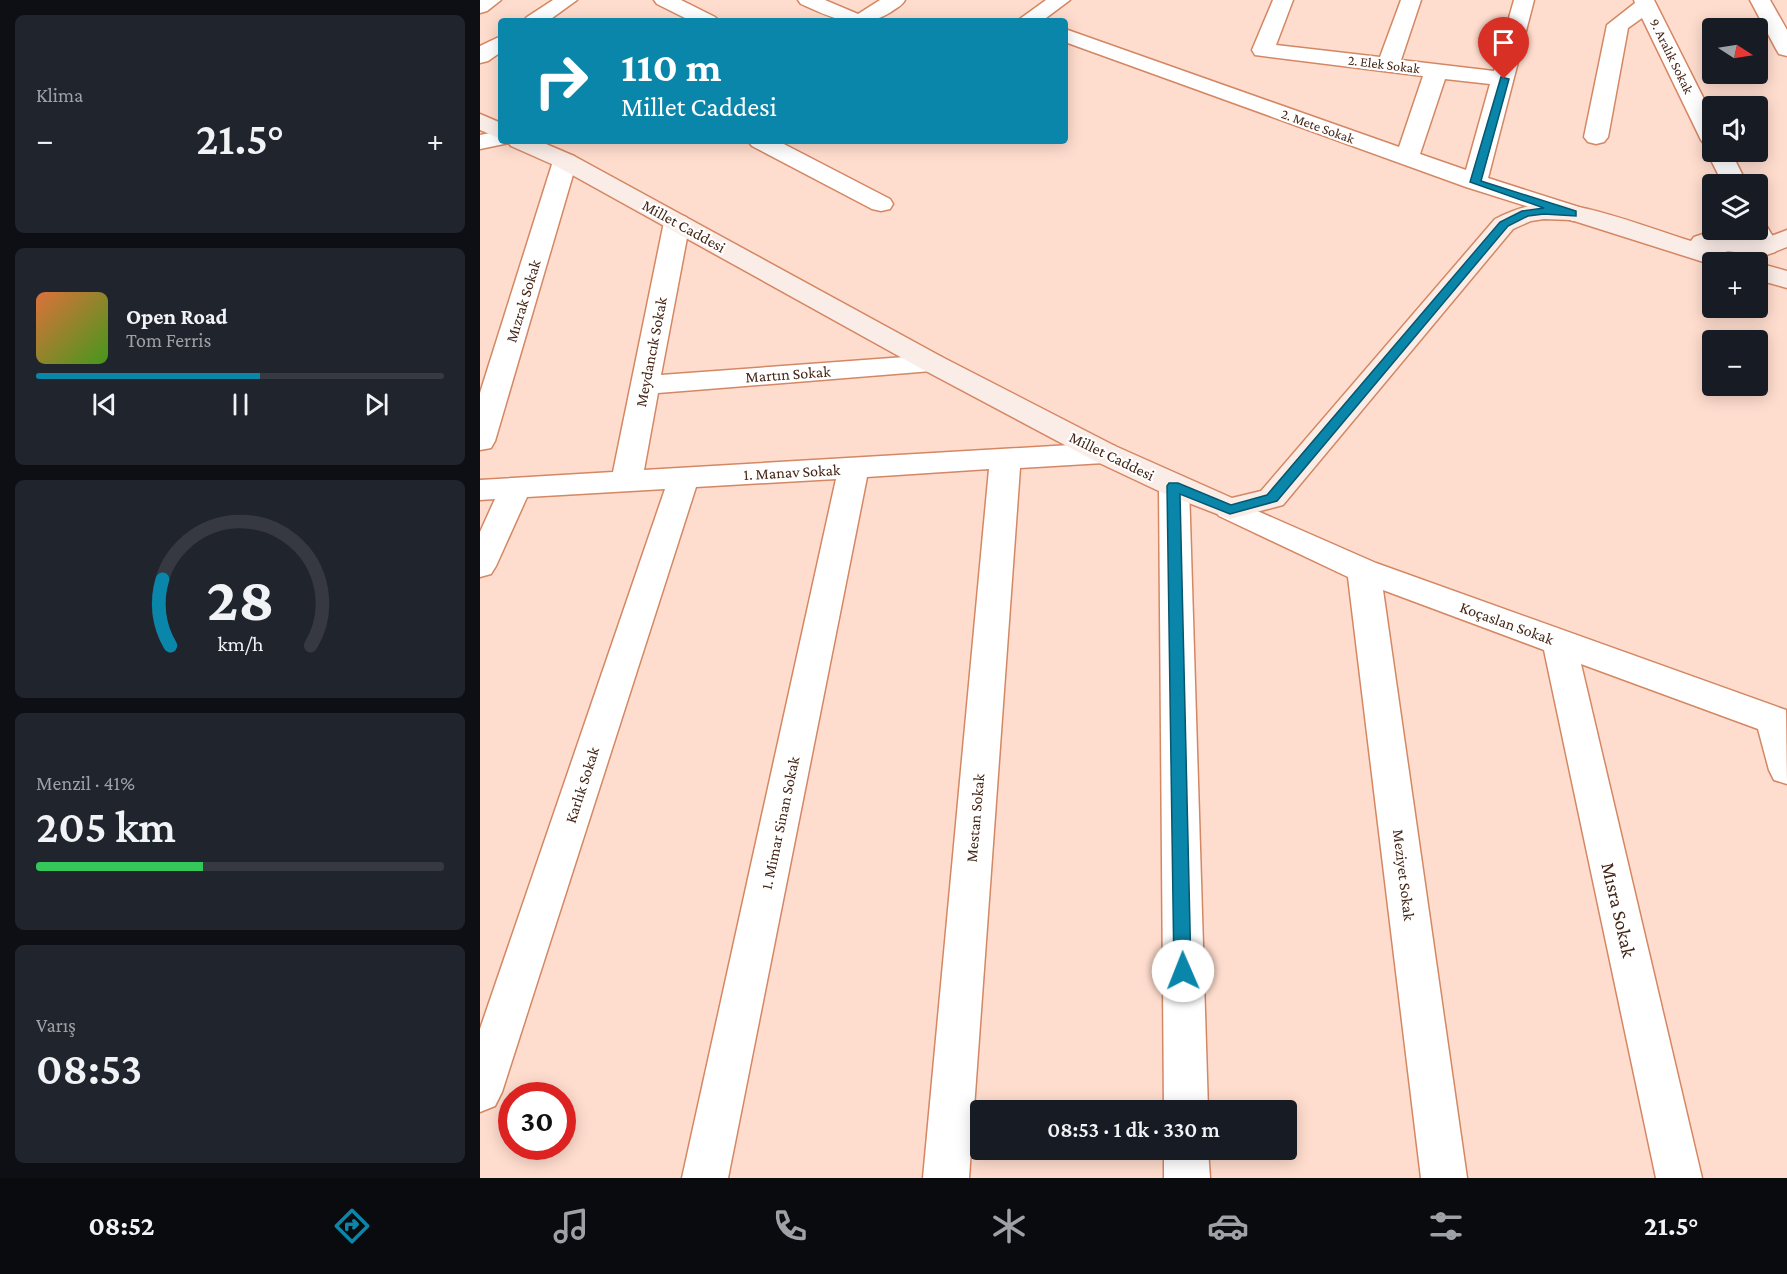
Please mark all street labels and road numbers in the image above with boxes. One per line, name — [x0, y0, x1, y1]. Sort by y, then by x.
street label: 9. Aralık Sokak — [1647, 16, 1697, 96]
street label: 2. Elek Sokak — [1347, 52, 1421, 76]
street label: 2. Mete Sokak — [1279, 105, 1357, 147]
street label: Millet Caddesi — [640, 196, 728, 256]
street label: Mızrak Sokak — [502, 257, 544, 344]
street label: Meydancık Sokak — [632, 295, 671, 409]
street label: Martın Sokak — [745, 363, 832, 385]
street label: Millet Caddesi — [1067, 428, 1157, 484]
street label: 1. Manav Sokak — [743, 461, 841, 483]
street label: Koçaslan Sokak — [1457, 598, 1557, 649]
street label: Karlık Sokak — [562, 744, 602, 825]
street label: 1. Mimar Sinan Sokak — [758, 755, 802, 891]
street label: Mestan Sokak — [963, 773, 987, 863]
street label: Meziyet Sokak — [1389, 828, 1418, 922]
street label: Mısra Sokak — [1597, 860, 1641, 960]

